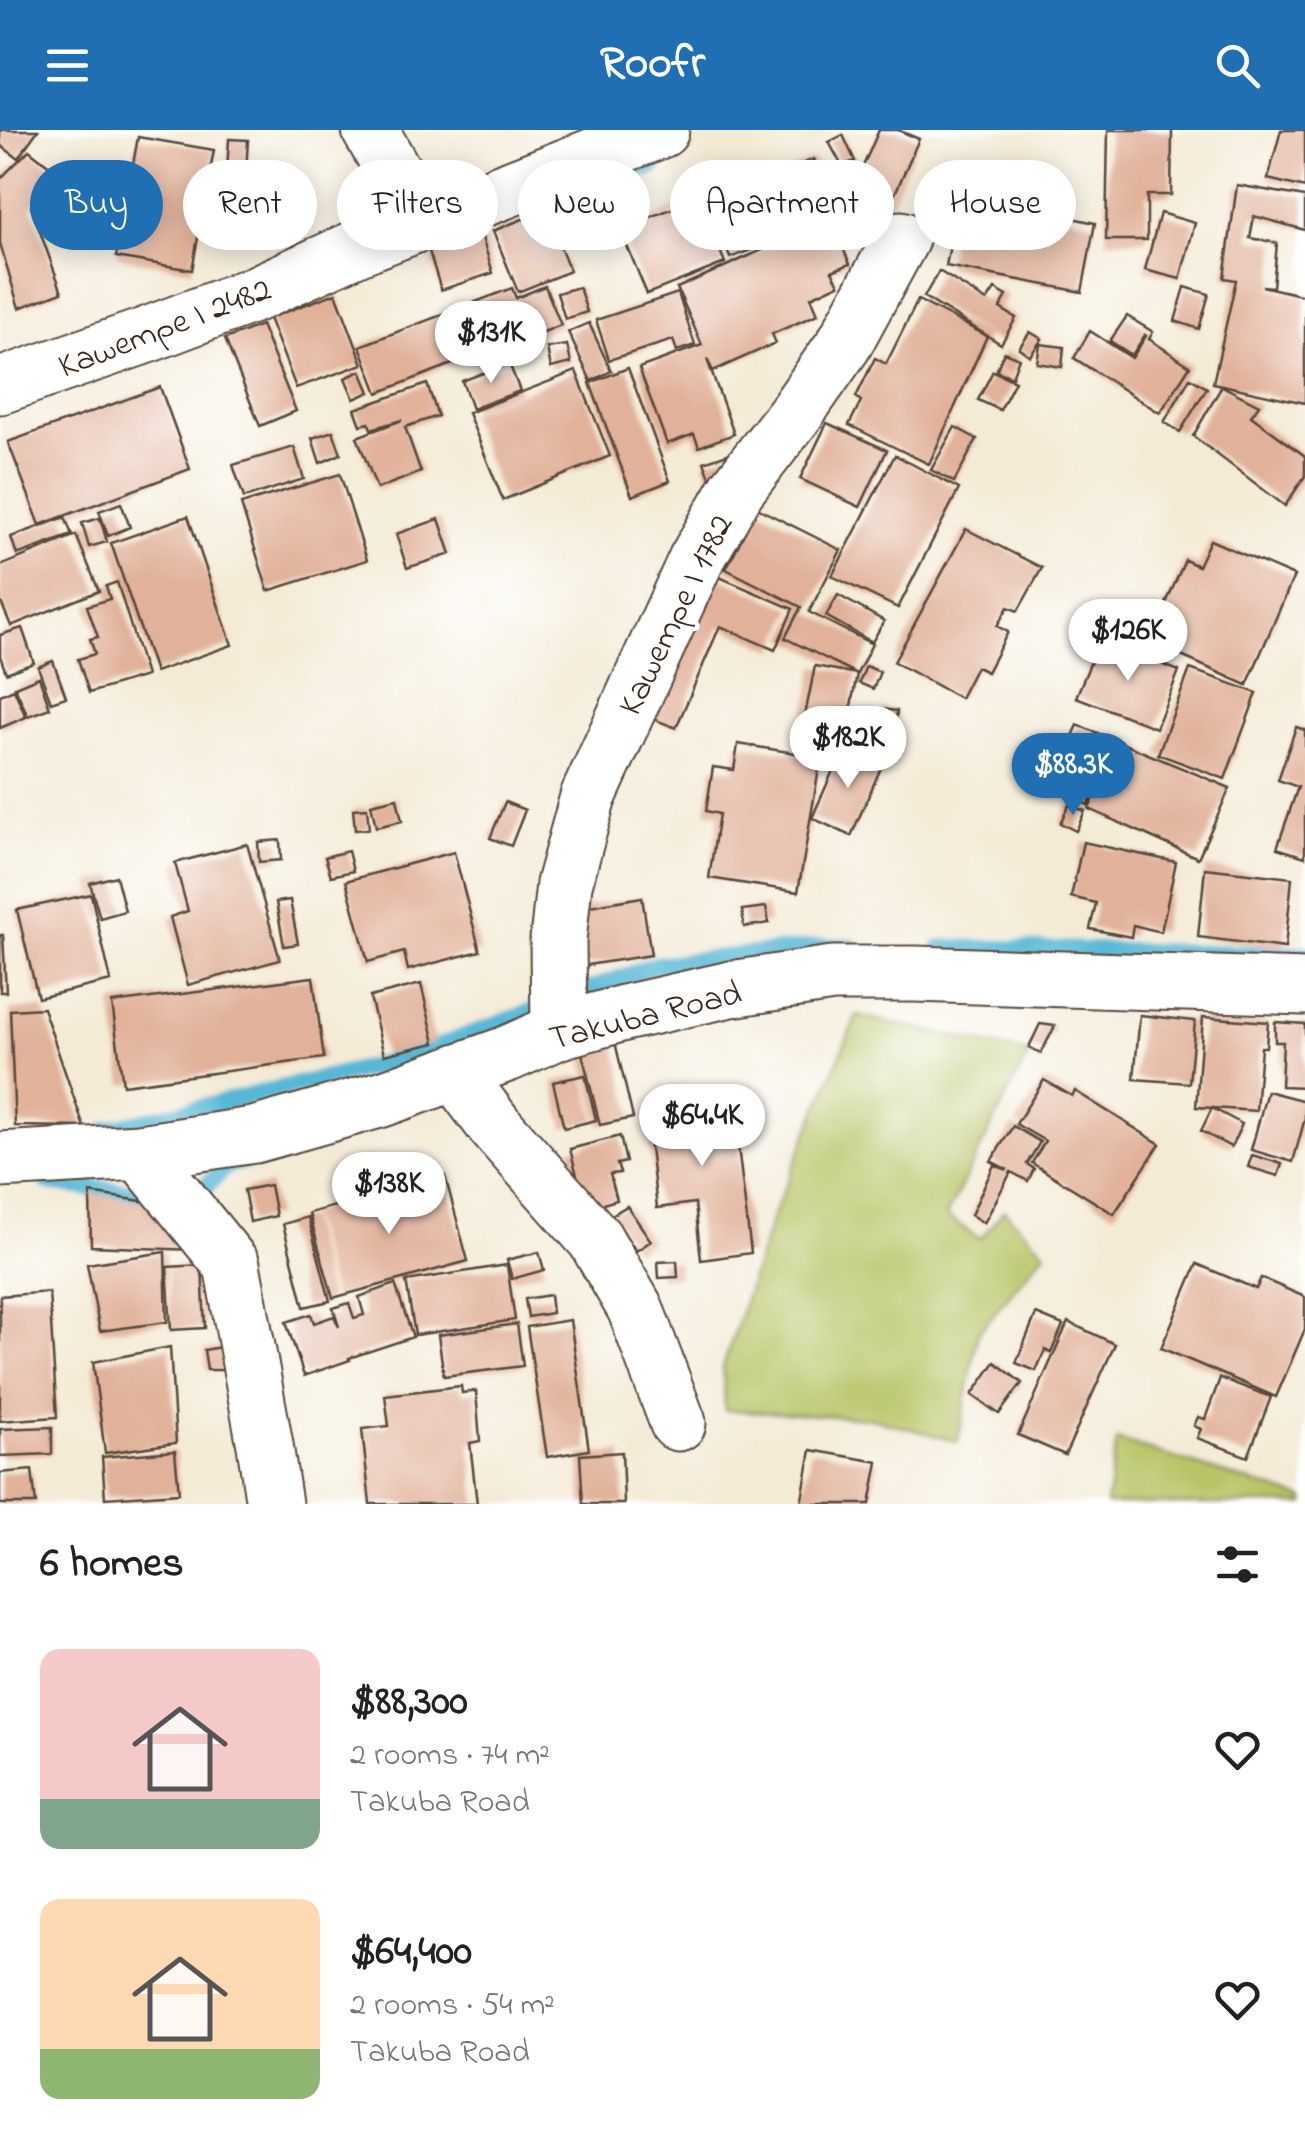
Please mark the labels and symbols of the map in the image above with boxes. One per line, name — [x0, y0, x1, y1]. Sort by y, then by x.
street label: Kawempe I 2482 — [51, 265, 279, 393]
pin: $131K — [421, 301, 561, 386]
street label: Kawempe I 1782 — [606, 506, 748, 725]
pin: $126K — [1058, 599, 1198, 684]
pin: $182K — [778, 706, 918, 791]
pin: $88.3K — [992, 733, 1154, 818]
street label: Takuba Road — [544, 969, 747, 1066]
pin: $64.4K — [621, 1084, 783, 1169]
pin: $138K — [319, 1152, 459, 1237]

